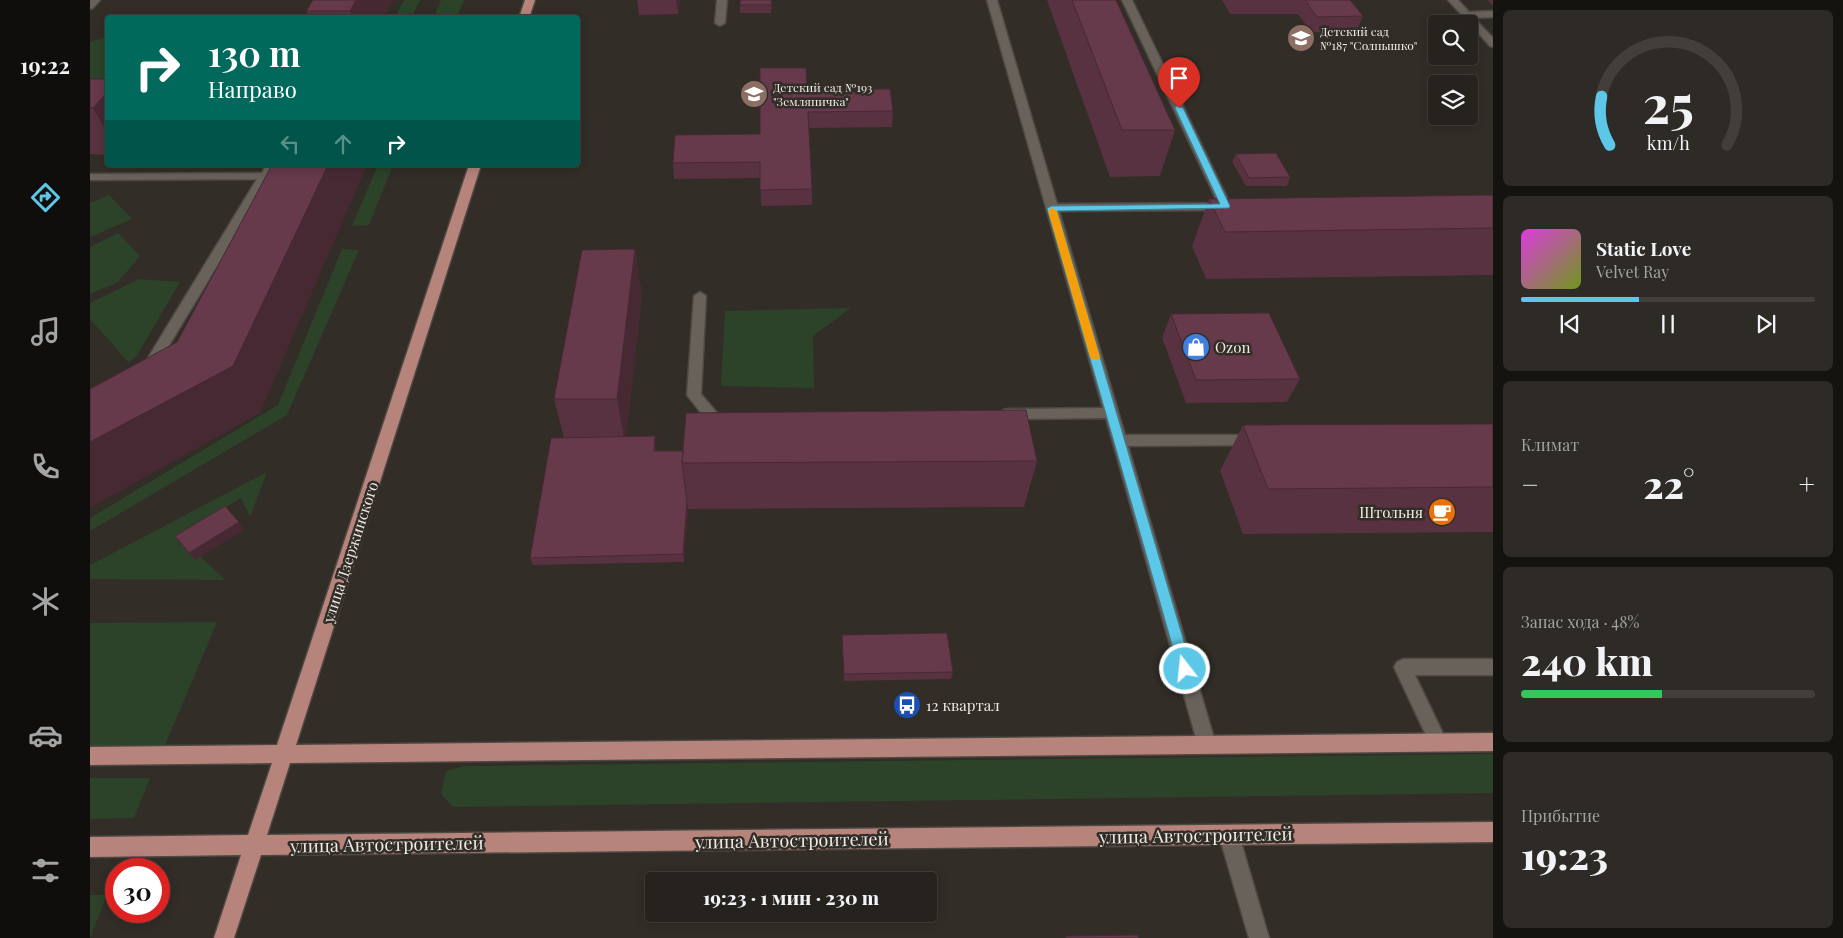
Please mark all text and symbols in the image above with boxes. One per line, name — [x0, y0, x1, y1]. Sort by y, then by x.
map controls — [1428, 15, 1478, 125]
button: search — [1428, 15, 1478, 65]
school or university icon: Детский сад №187 "Солнышко" — [1286, 23, 1316, 53]
place label: Детский сад №187 "Солнышко" — [1320, 23, 1417, 53]
text: 130 m — [208, 29, 301, 76]
icon: right — [125, 35, 190, 100]
text: 19:22 — [20, 50, 70, 80]
pin — [1158, 57, 1200, 108]
icon: arrive — [1165, 64, 1193, 92]
text: 25 — [1642, 68, 1694, 137]
text: Направо — [208, 74, 297, 104]
button: layers — [1428, 75, 1478, 125]
school or university icon: Детский сад №193 "Земляничка" — [739, 79, 769, 109]
place label: Детский сад №193 "Земляничка" — [773, 79, 872, 109]
icon: left — [276, 130, 304, 158]
icon: ahead — [329, 130, 357, 158]
icon: right — [382, 130, 410, 158]
text: km/h — [1647, 131, 1690, 154]
icon: directions — [28, 180, 63, 215]
text: Static Love — [1596, 235, 1691, 261]
text: Velvet Ray — [1596, 261, 1669, 282]
icon: previous — [1556, 310, 1584, 338]
icon: pause — [1654, 310, 1682, 338]
icon: next — [1752, 310, 1780, 338]
icon: music — [28, 314, 63, 349]
shop icon: Ozon — [1181, 332, 1211, 362]
place label: Ozon — [1215, 337, 1250, 357]
text: Климат — [1521, 434, 1579, 455]
icon: phone — [28, 449, 63, 484]
text: 22° — [1643, 458, 1695, 509]
text: − — [1521, 465, 1539, 502]
text: + — [1799, 465, 1815, 502]
street label: улица Дзержинского — [317, 479, 382, 626]
cafe icon: Штольня — [1427, 497, 1457, 527]
place label: Штольня — [1359, 502, 1423, 522]
icon: climate — [28, 584, 63, 619]
text: Запас хода · 48% — [1521, 611, 1639, 632]
text: 240 km — [1521, 635, 1653, 686]
position arrow — [1158, 642, 1210, 694]
bus stop icon: 12 квартал — [892, 690, 922, 720]
place label: 12 квартал — [926, 695, 1000, 715]
icon: car — [28, 718, 63, 753]
text: Прибытие — [1521, 805, 1600, 826]
street label: улица Автостроителей — [1098, 821, 1293, 849]
street label: улица Автостроителей — [694, 826, 889, 854]
text: 19:23 — [1521, 829, 1608, 880]
street label: улица Автостроителей — [289, 830, 484, 858]
icon: filters — [28, 853, 63, 888]
speed limit sign: 30 — [105, 858, 170, 923]
text: 19:23 · 1 мин · 230 m — [703, 884, 879, 910]

